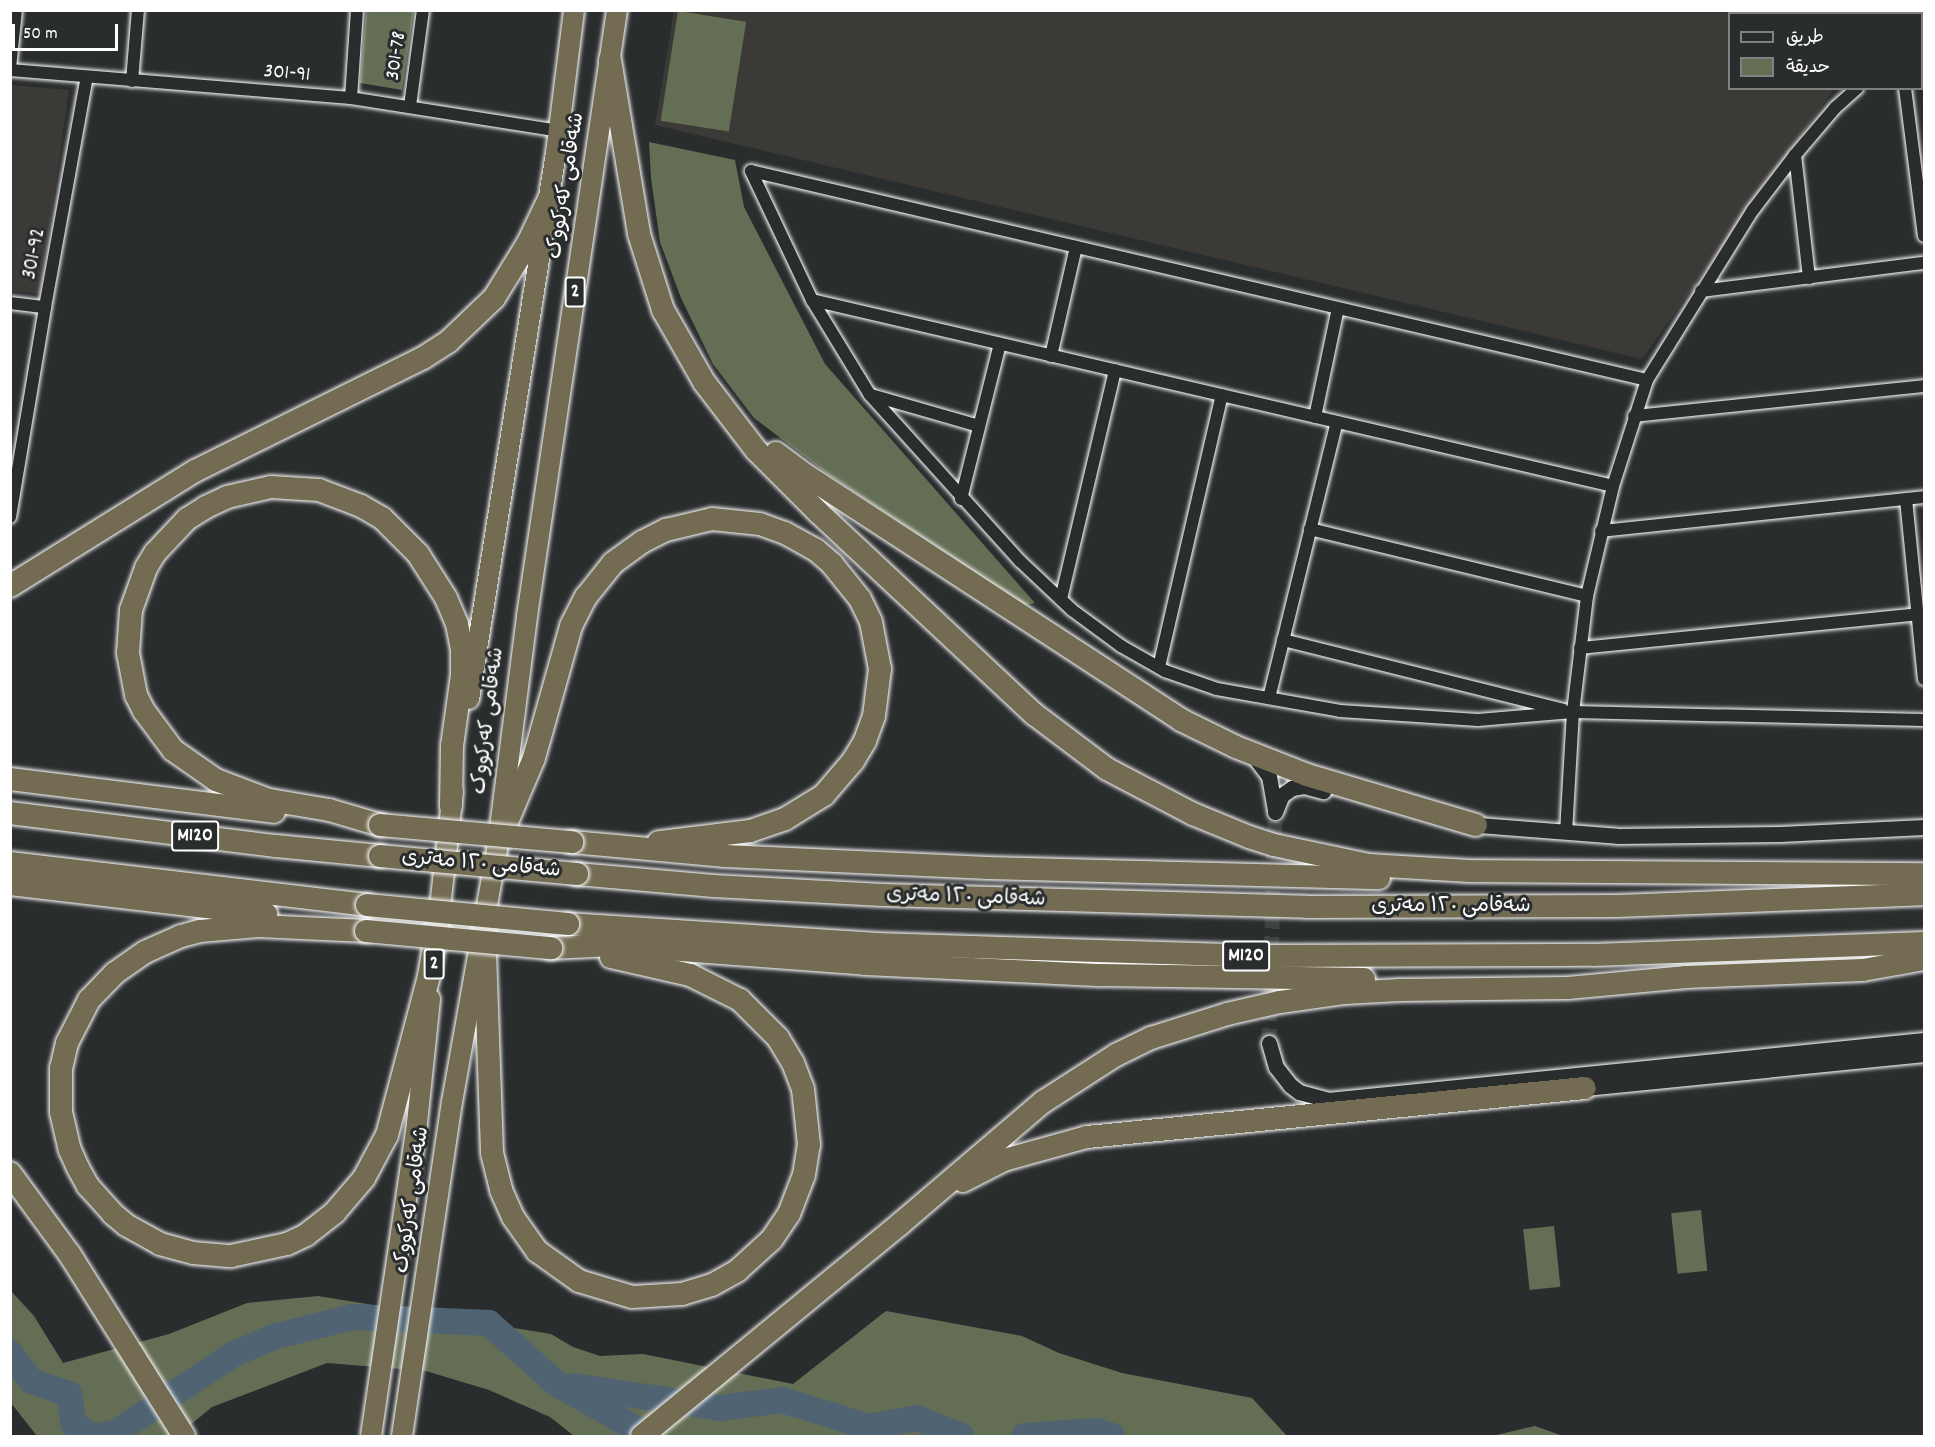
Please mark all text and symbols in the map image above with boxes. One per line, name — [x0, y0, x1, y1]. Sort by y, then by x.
scale bar — [15, 12, 122, 50]
legend — [1728, 12, 1923, 90]
text: 50 m — [23, 22, 58, 47]
text: طريق — [1786, 26, 1824, 51]
street label: 301-78 — [381, 30, 413, 82]
text: حديقة — [1786, 56, 1830, 81]
street label: 301-91 — [263, 59, 311, 89]
street label: شەقامی کەرکووک — [543, 111, 591, 261]
street label: 301-92 — [18, 226, 52, 282]
road number: 2 — [564, 275, 586, 309]
street label: شەقامی کەرکووک — [467, 646, 511, 796]
road number: M120 — [171, 819, 219, 853]
street label: شەقامی ١٢٠ مەتری — [400, 845, 562, 885]
street label: شەقامی ١٢٠ مەتری — [886, 883, 1046, 913]
street label: شەقامی ١٢٠ مەتری — [1371, 894, 1531, 920]
road number: M120 — [1222, 939, 1270, 973]
road number: 2 — [424, 947, 444, 981]
street label: شەقامی کەرکووک — [390, 1125, 436, 1275]

